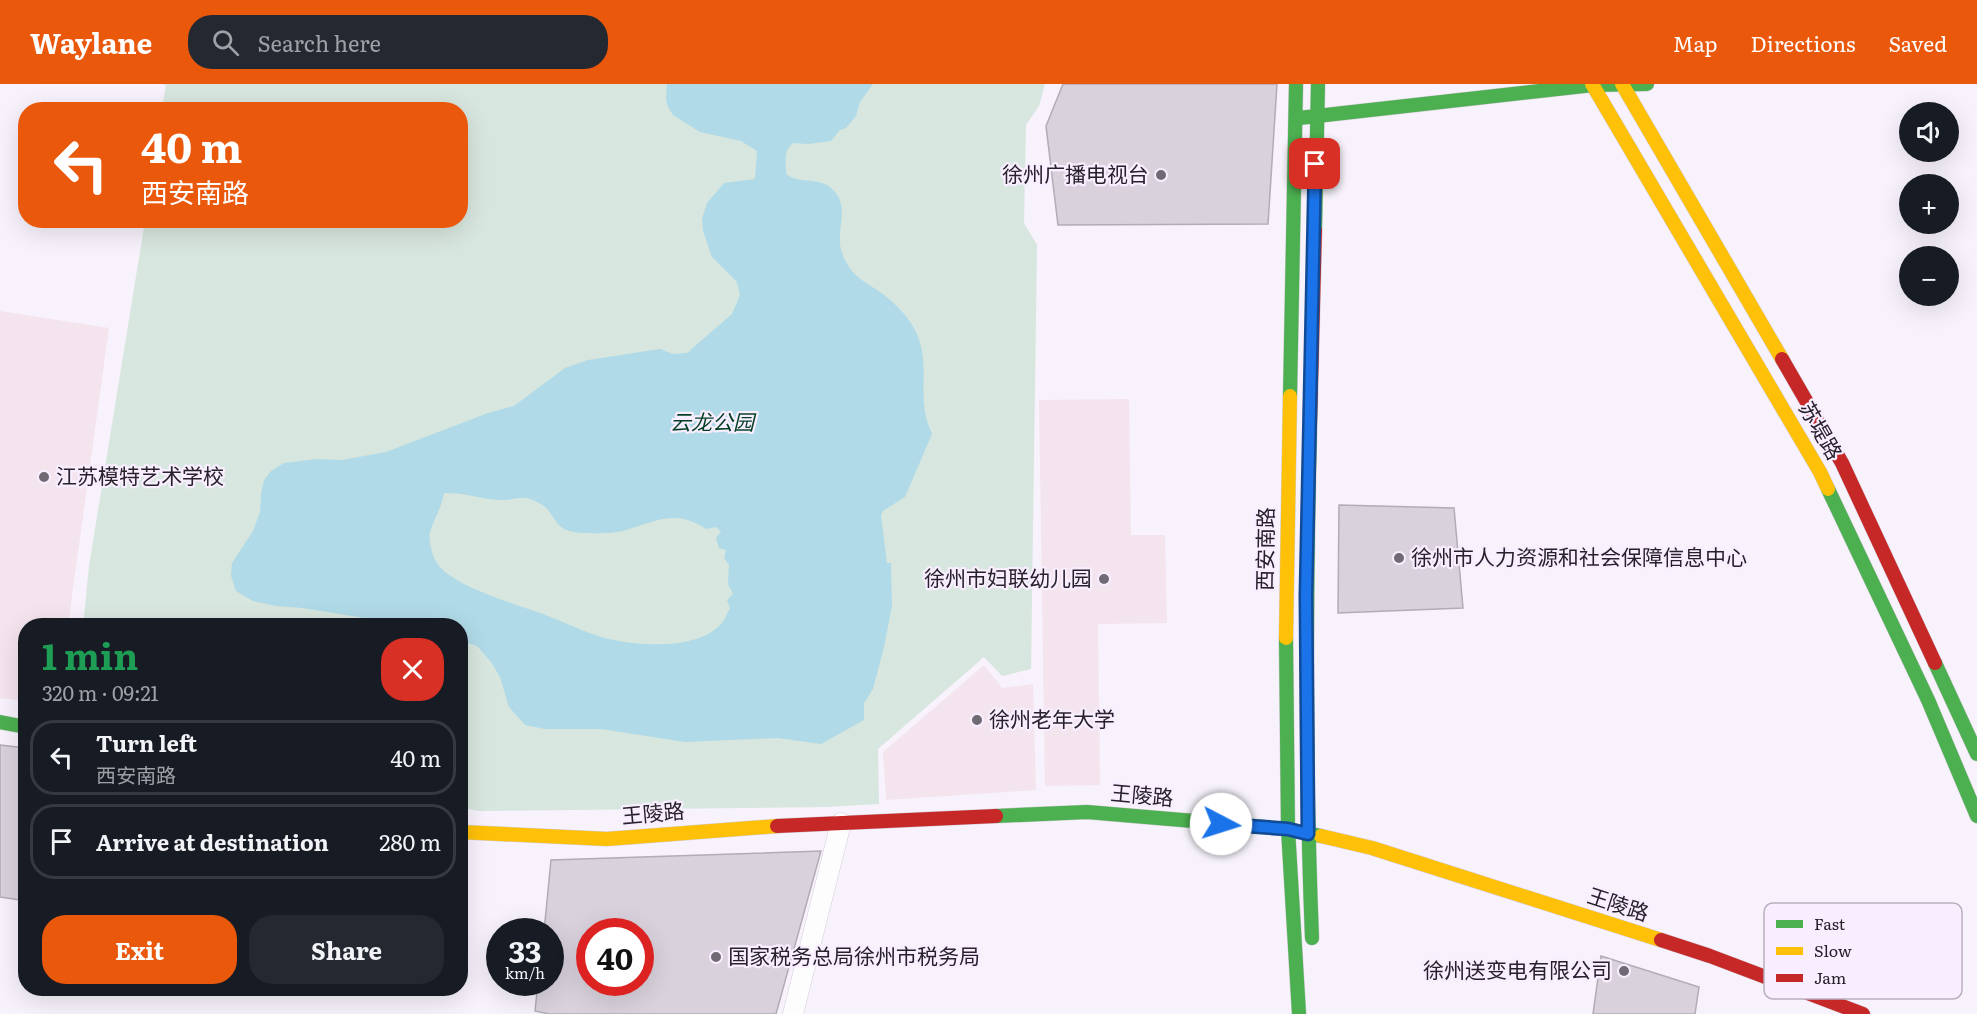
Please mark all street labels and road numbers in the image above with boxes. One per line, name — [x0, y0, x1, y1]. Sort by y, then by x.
street label: 苏堤路 — [1793, 395, 1851, 465]
street label: 西安南路 — [1247, 507, 1280, 591]
street label: 王陵路 — [1109, 775, 1175, 812]
street label: 王陵路 — [620, 793, 686, 830]
street label: 王陵路 — [1584, 878, 1654, 927]

